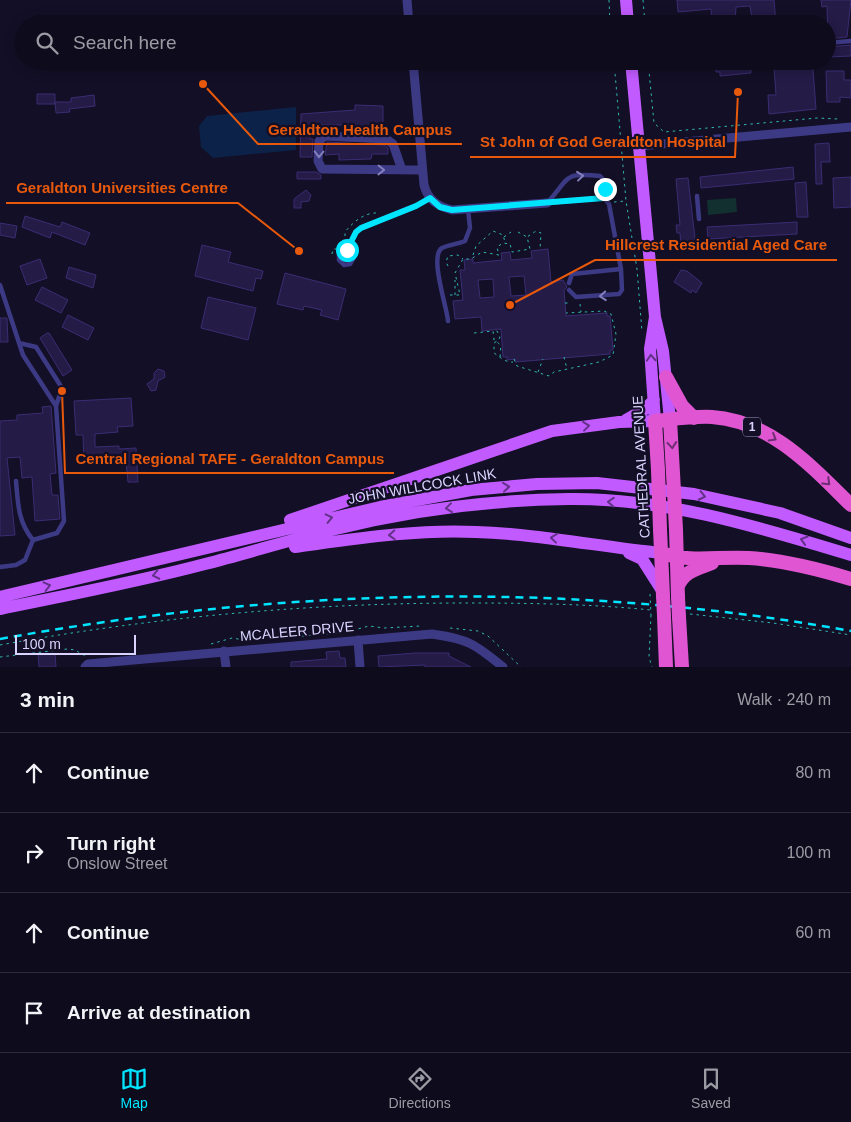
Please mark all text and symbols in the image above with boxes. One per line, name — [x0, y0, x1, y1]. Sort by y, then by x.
search box — [15, 15, 836, 70]
icon: search — [33, 29, 61, 57]
text: Search here — [73, 32, 177, 53]
callout: Geraldton Health Campus — [258, 114, 462, 144]
text: Geraldton Health Campus — [268, 121, 452, 138]
callout: St John of God Geraldton Hospital — [470, 127, 735, 157]
text: St John of God Geraldton Hospital — [480, 133, 726, 150]
one-way arrow — [314, 150, 324, 158]
one-way arrow — [377, 165, 385, 175]
one-way arrow — [576, 171, 584, 182]
callout: Geraldton Universities Centre — [6, 173, 238, 203]
route end — [594, 178, 617, 201]
text: Geraldton Universities Centre — [16, 179, 228, 196]
callout: Hillcrest Residential Aged Care — [595, 230, 837, 260]
text: Hillcrest Residential Aged Care — [605, 236, 827, 253]
route start — [336, 239, 359, 262]
one-way arrow — [599, 290, 607, 301]
one-way arrow — [646, 354, 657, 362]
street label: CATHEDRAL AVENUE — [629, 395, 653, 539]
road number: 1 — [743, 418, 761, 437]
one-way arrow — [582, 421, 590, 432]
one-way arrow — [768, 431, 777, 441]
one-way arrow — [666, 442, 677, 450]
callout: Central Regional TAFE - Geraldton Campus — [65, 443, 394, 473]
text: Central Regional TAFE - Geraldton Campus — [76, 450, 384, 467]
street label: JOHN WILLCOCK LINK — [347, 465, 498, 507]
one-way arrow — [821, 476, 830, 485]
one-way arrow — [502, 482, 510, 493]
one-way arrow — [698, 490, 707, 501]
one-way arrow — [607, 496, 615, 507]
one-way arrow — [445, 502, 453, 513]
one-way arrow — [324, 513, 333, 524]
one-way arrow — [388, 530, 396, 541]
one-way arrow — [550, 533, 558, 544]
one-way arrow — [801, 536, 809, 546]
one-way arrow — [152, 569, 161, 580]
one-way arrow — [43, 581, 52, 592]
street label: MCALEER DRIVE — [239, 618, 355, 644]
scale bar — [15, 632, 136, 655]
text: 100 m — [22, 636, 61, 652]
text: 3 min — [20, 688, 75, 711]
text: Walk · 240 m — [737, 691, 831, 708]
icon: ahead — [20, 759, 48, 787]
text: Continue — [67, 762, 149, 783]
text: 80 m — [795, 764, 831, 781]
text: Turn right — [67, 833, 155, 854]
icon: right — [20, 839, 48, 867]
text: 100 m — [787, 844, 831, 861]
text: Onslow Street — [67, 855, 167, 872]
icon: ahead — [20, 919, 48, 947]
text: Continue — [67, 922, 149, 943]
text: 60 m — [795, 924, 831, 941]
icon: arrive — [20, 999, 48, 1027]
text: Arrive at destination — [67, 1002, 251, 1023]
tab: Map — [120, 1065, 148, 1111]
tab: Directions — [389, 1065, 451, 1111]
tab: Saved — [691, 1065, 731, 1111]

